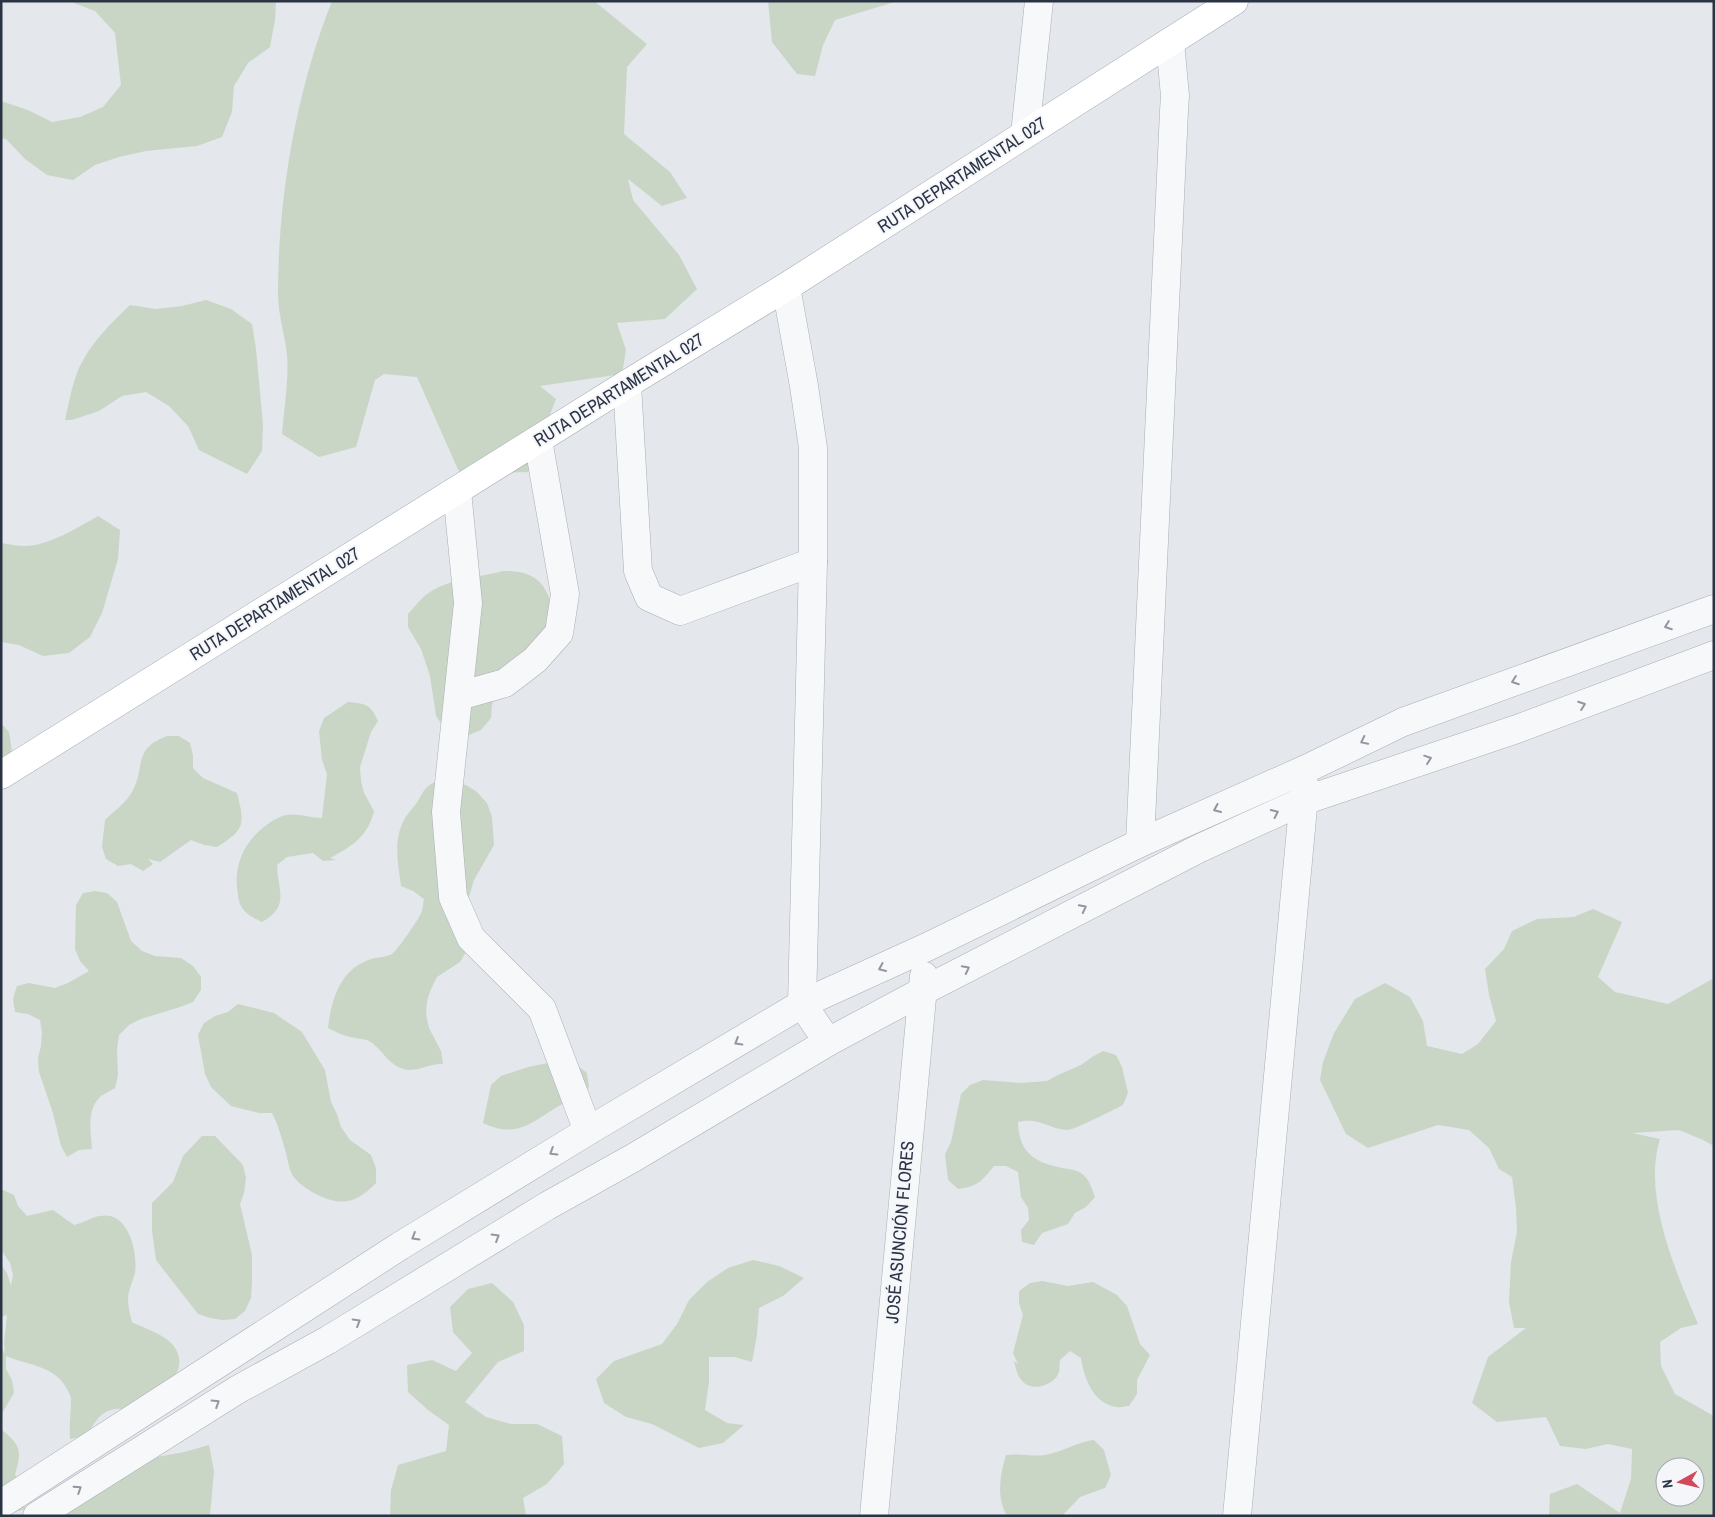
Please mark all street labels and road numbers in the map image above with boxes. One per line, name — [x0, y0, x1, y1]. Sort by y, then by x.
street label: RUTA DEPARTAMENTAL 027 — [872, 111, 1051, 239]
street label: RUTA DEPARTAMENTAL 027 — [529, 327, 709, 452]
street label: RUTA DEPARTAMENTAL 027 — [185, 541, 365, 666]
street label: JOSÉ ASUNCIÓN FLORES — [879, 1140, 920, 1324]

